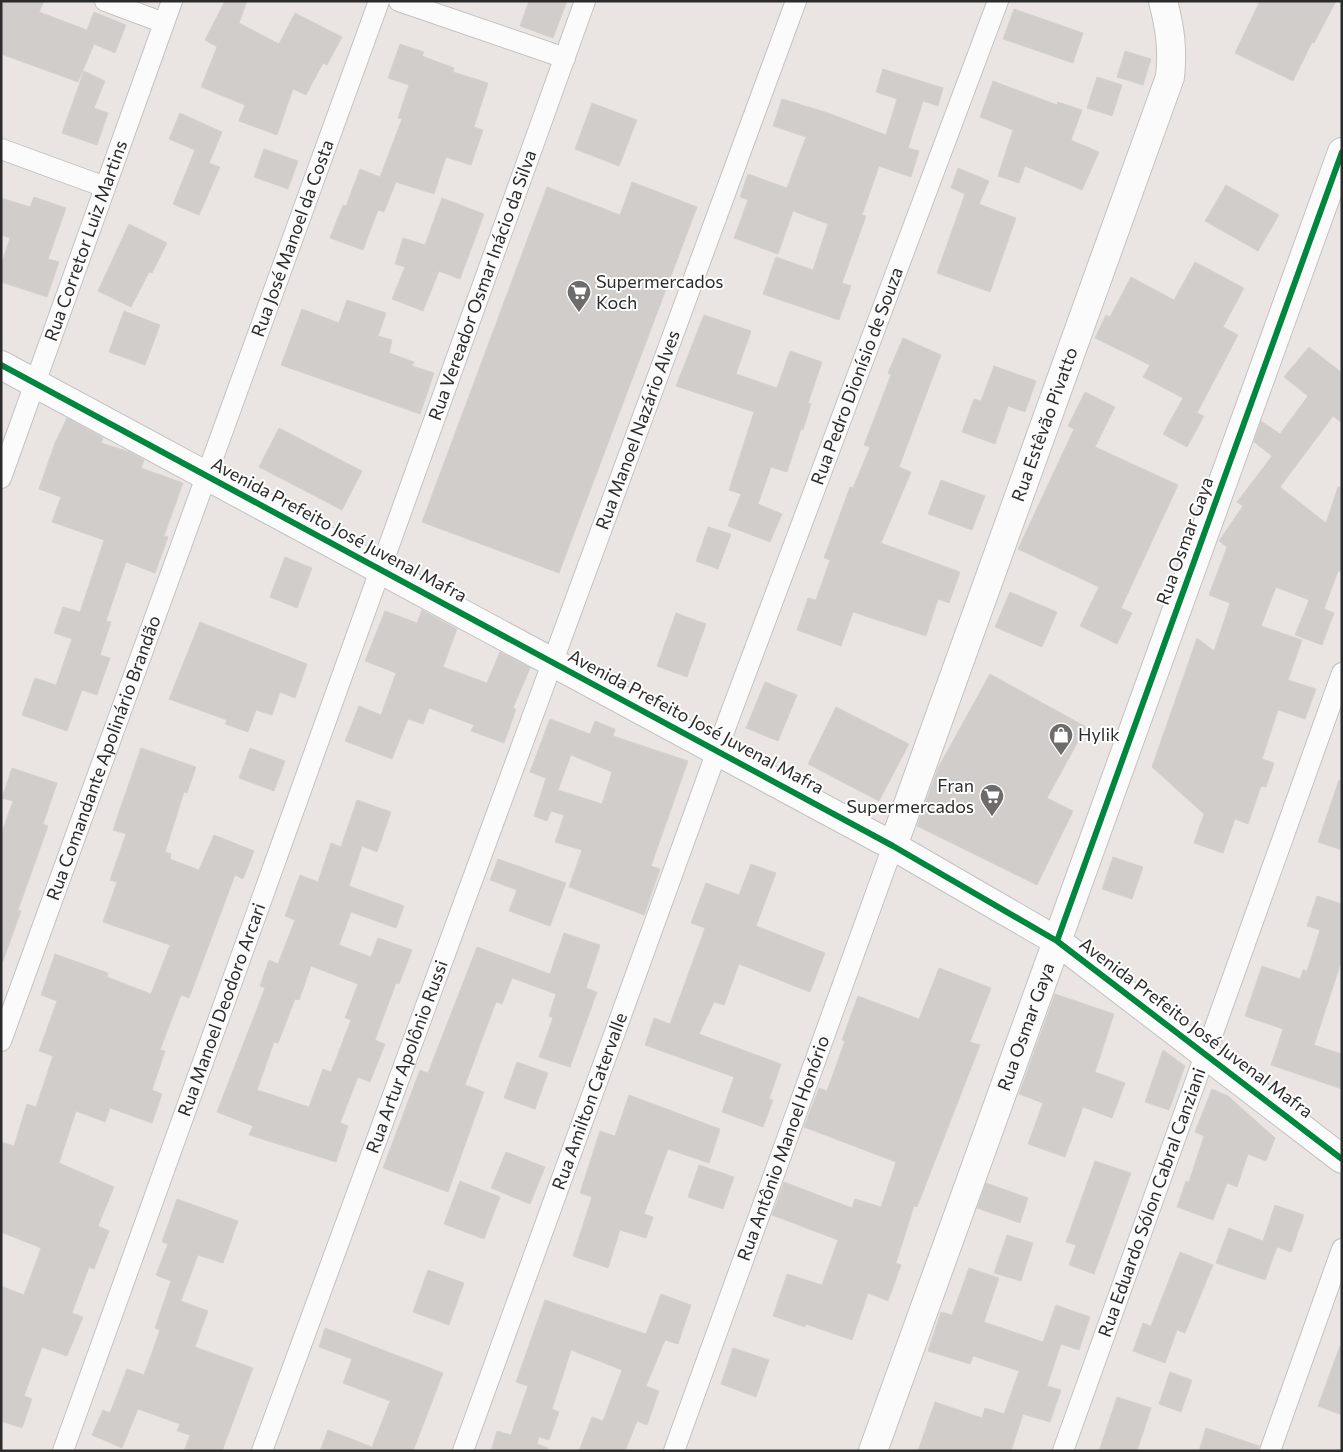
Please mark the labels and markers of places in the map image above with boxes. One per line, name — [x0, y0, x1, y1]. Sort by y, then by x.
place label: Supermercados Koch — [596, 270, 724, 313]
supermarket icon: Supermercados Koch — [566, 279, 592, 313]
shop icon: Hylik — [1048, 722, 1074, 756]
place label: Hylik — [1078, 723, 1120, 745]
place label: Fran Supermercados — [847, 774, 974, 817]
supermarket icon: Fran Supermercados — [979, 783, 1005, 817]

